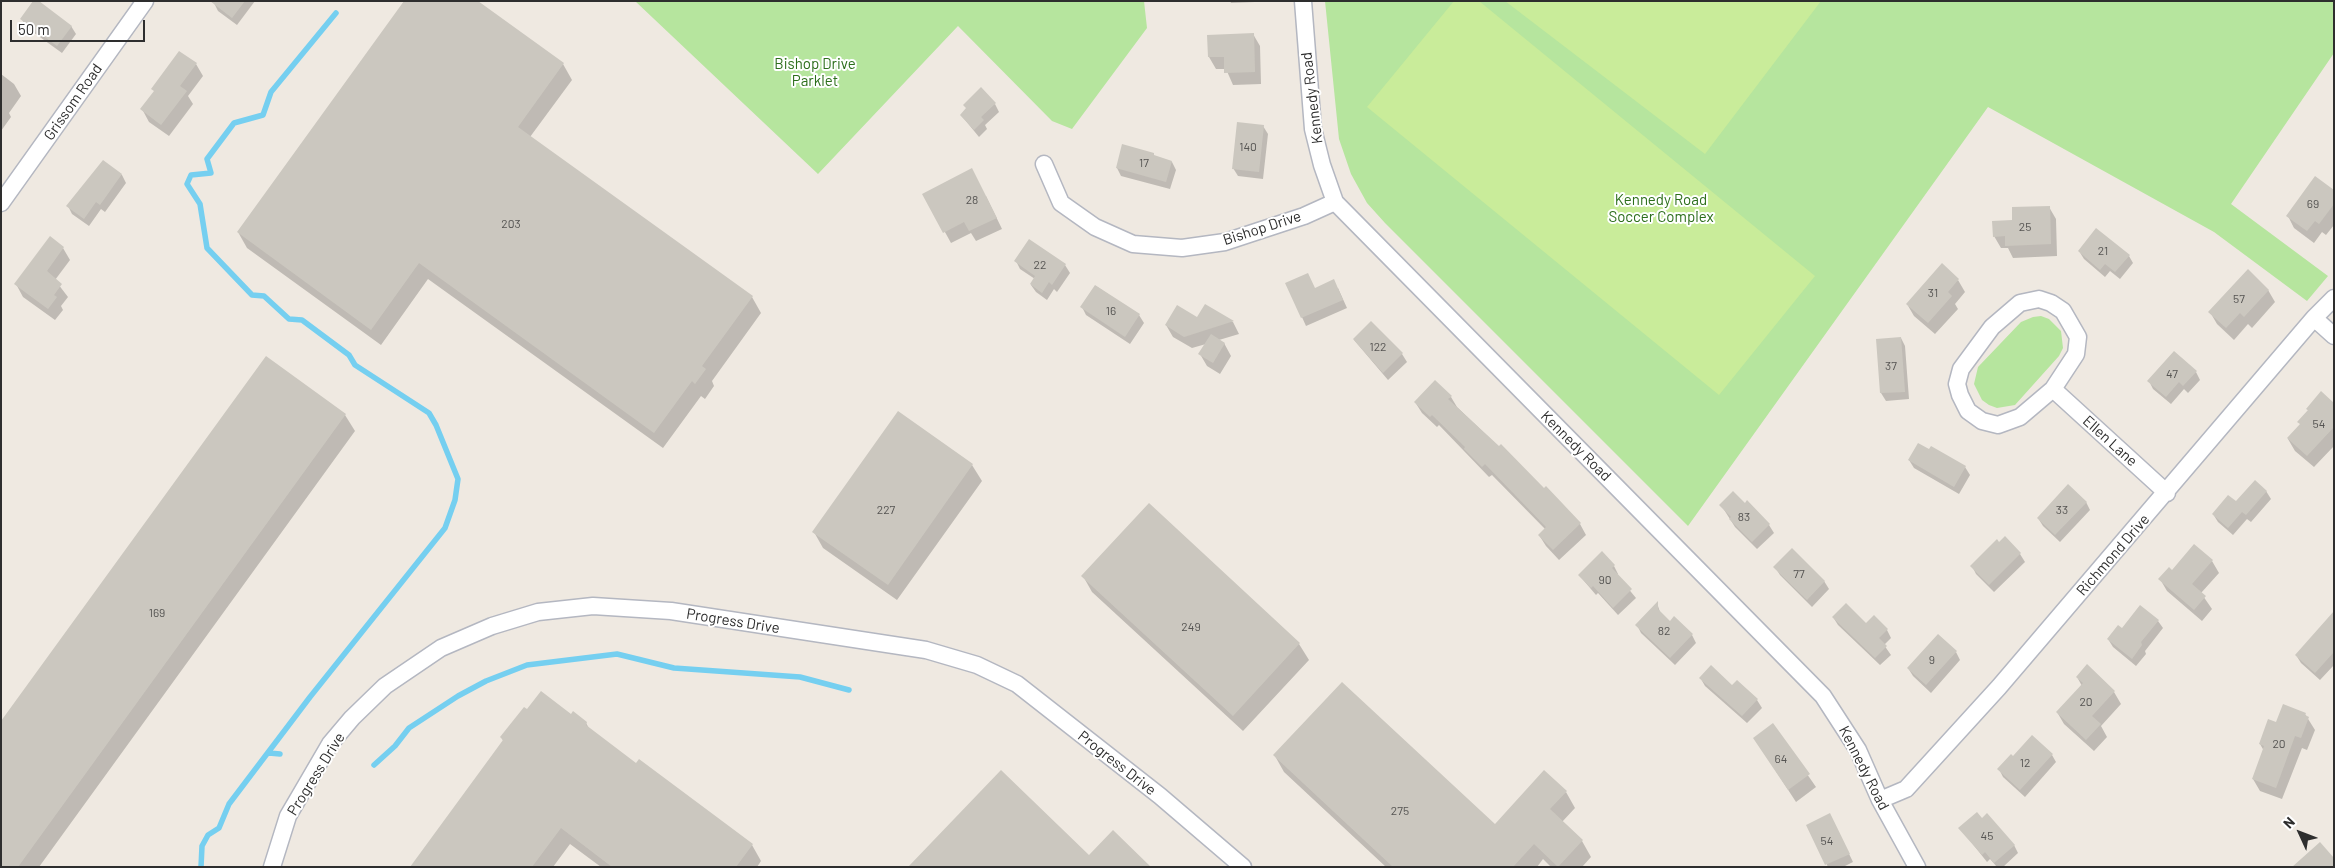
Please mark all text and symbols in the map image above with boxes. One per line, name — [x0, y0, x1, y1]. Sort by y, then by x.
scale bar — [12, 10, 148, 42]
text: 50 m — [18, 20, 50, 38]
street label: Kennedy Road — [1297, 51, 1327, 145]
park label: Bishop Drive Parklet — [774, 55, 856, 90]
street label: Grissom Road — [40, 60, 106, 144]
house number: 140 — [1239, 140, 1257, 154]
house number: 17 — [1139, 156, 1149, 170]
park label: Kennedy Road Soccer Complex — [1608, 191, 1714, 226]
house number: 28 — [966, 193, 978, 207]
house number: 69 — [2307, 197, 2319, 211]
street label: Bishop Drive — [1221, 207, 1303, 249]
house number: 203 — [501, 217, 521, 231]
house number: 25 — [2019, 220, 2031, 234]
house number: 21 — [2098, 244, 2108, 258]
house number: 22 — [1034, 258, 1046, 272]
house number: 31 — [1928, 286, 1938, 300]
house number: 57 — [2233, 292, 2245, 306]
house number: 16 — [1106, 304, 1116, 318]
house number: 122 — [1369, 340, 1387, 354]
house number: 37 — [1885, 359, 1897, 373]
house number: 47 — [2166, 367, 2178, 381]
street label: Kennedy Road — [1537, 407, 1615, 485]
street label: Ellen Lane — [2079, 412, 2141, 470]
house number: 54 — [2313, 417, 2325, 431]
house number: 227 — [877, 503, 895, 517]
house number: 33 — [2056, 503, 2068, 517]
house number: 83 — [1738, 510, 1750, 524]
street label: Richmond Drive — [2073, 511, 2153, 599]
house number: 77 — [1793, 567, 1805, 581]
house number: 90 — [1598, 573, 1612, 587]
street label: Progress Drive — [685, 605, 781, 637]
house number: 169 — [149, 606, 165, 620]
house number: 249 — [1181, 620, 1201, 634]
house number: 82 — [1658, 624, 1670, 638]
house number: 9 — [1929, 653, 1935, 667]
house number: 20 — [2079, 695, 2093, 709]
street label: Kennedy Road — [1835, 723, 1893, 813]
street label: Progress Drive — [1074, 727, 1160, 799]
street label: Progress Drive — [283, 729, 349, 819]
house number: 20 — [2272, 737, 2286, 751]
house number: 64 — [1775, 752, 1787, 766]
house number: 12 — [2020, 756, 2030, 770]
house number: 275 — [1391, 804, 1409, 818]
north arrow — [2275, 808, 2325, 858]
text: N — [2279, 813, 2298, 832]
house number: 45 — [1981, 829, 1993, 843]
house number: 54 — [1821, 834, 1833, 848]

